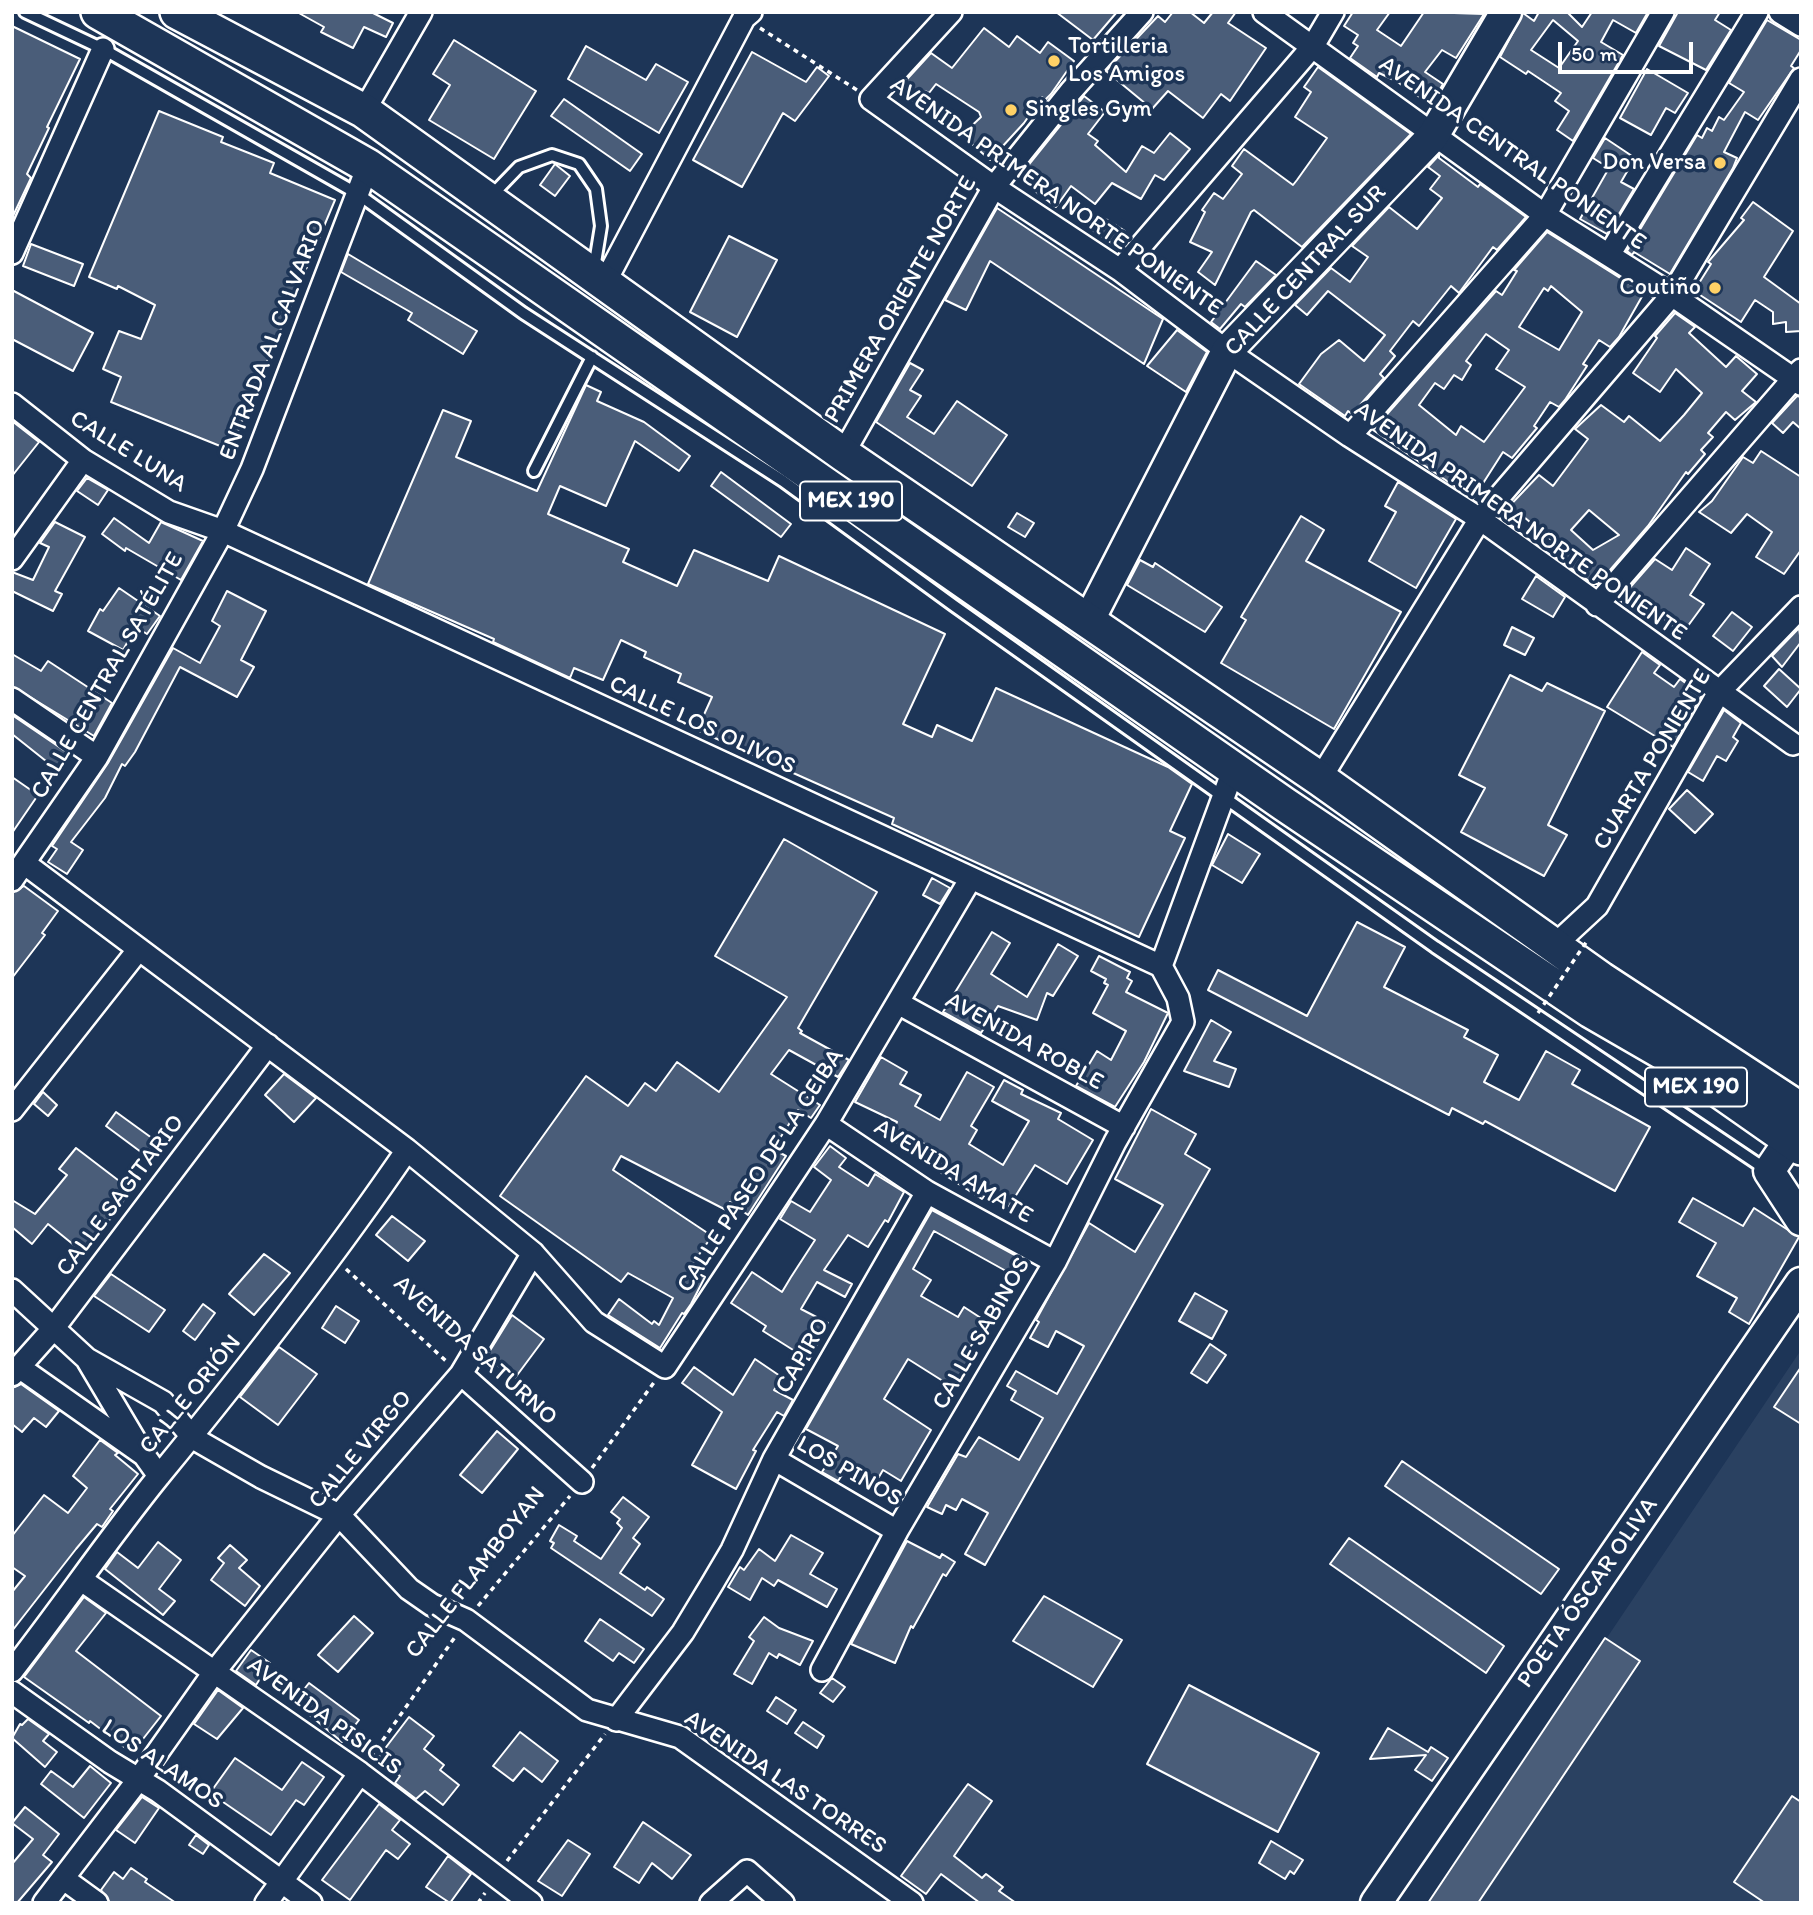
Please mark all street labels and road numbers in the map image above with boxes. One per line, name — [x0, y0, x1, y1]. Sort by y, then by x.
street label: AVENIDA CENTRAL PONIENTE — [1373, 51, 1651, 257]
street label: AVENIDA PRIMERA NORTE PONIENTE — [884, 71, 1228, 323]
street label: PRIMERA ORIENTE NORTE — [819, 172, 983, 428]
street label: CALLE CENTRAL SUR — [1219, 179, 1393, 363]
street label: ENTRADA AL CALVARIO — [214, 215, 332, 465]
street label: AVENIDA PRIMERA NORTE PONIENTE — [1348, 396, 1692, 648]
street label: CALLE LUNA — [64, 405, 192, 499]
road number: MEX 190 — [800, 481, 902, 520]
street label: CALLE CENTRAL SATÉLITE — [25, 547, 191, 805]
street label: CUARTA PONIENTE — [1588, 664, 1718, 856]
street label: CALLE LOS OLIVOS — [604, 670, 800, 782]
street label: AVENIDA ROBLE — [940, 987, 1108, 1097]
street label: CALLE PASEO DE LA CEIBA — [671, 1044, 851, 1298]
road number: MEX 190 — [1645, 1068, 1747, 1106]
street label: CALLE SAGITARIO — [51, 1109, 191, 1283]
street label: AVENIDA AMATE — [868, 1113, 1038, 1231]
street label: CALLE SABINOS — [927, 1253, 1037, 1415]
street label: AVENIDA SATURNO — [387, 1270, 563, 1432]
street label: CAPIRO — [770, 1313, 836, 1399]
street label: CALLE ORIÓN — [134, 1329, 248, 1461]
street label: CALLE VIRGO — [303, 1385, 419, 1515]
street label: LOS PINOS — [791, 1430, 907, 1514]
street label: CALLE FLAMBOYAN — [400, 1481, 552, 1665]
street label: POETA ÓSCAR OLIVA — [1511, 1492, 1665, 1694]
street label: AVENIDA PISICIS — [241, 1651, 407, 1783]
street label: AVENIDA LAS TORRES — [679, 1705, 891, 1861]
street label: LOS ALAMOS — [95, 1714, 229, 1816]

